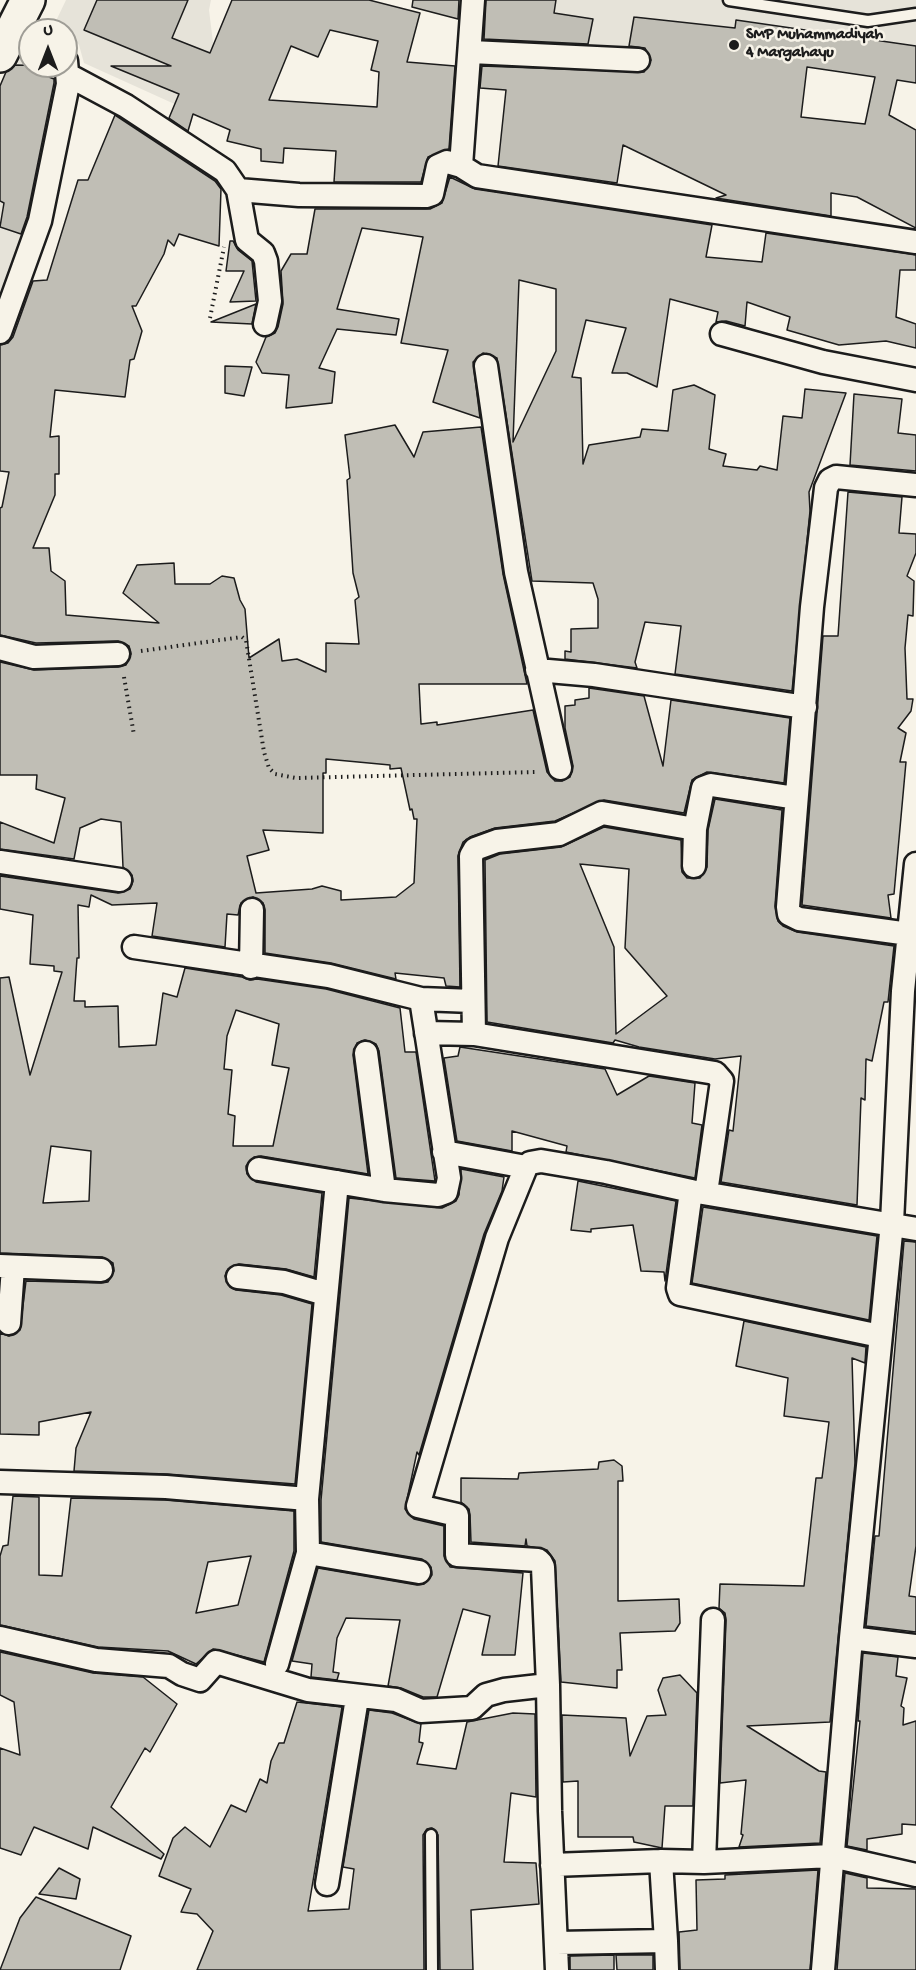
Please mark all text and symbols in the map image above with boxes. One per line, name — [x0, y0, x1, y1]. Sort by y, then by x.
north arrow — [18, 18, 78, 78]
text: U — [43, 22, 53, 41]
place label: SMP Muhammadiyah 4 Margahayu — [746, 26, 883, 64]
marker: SMP Muhammadiyah 4 Margahayu — [727, 38, 741, 52]

